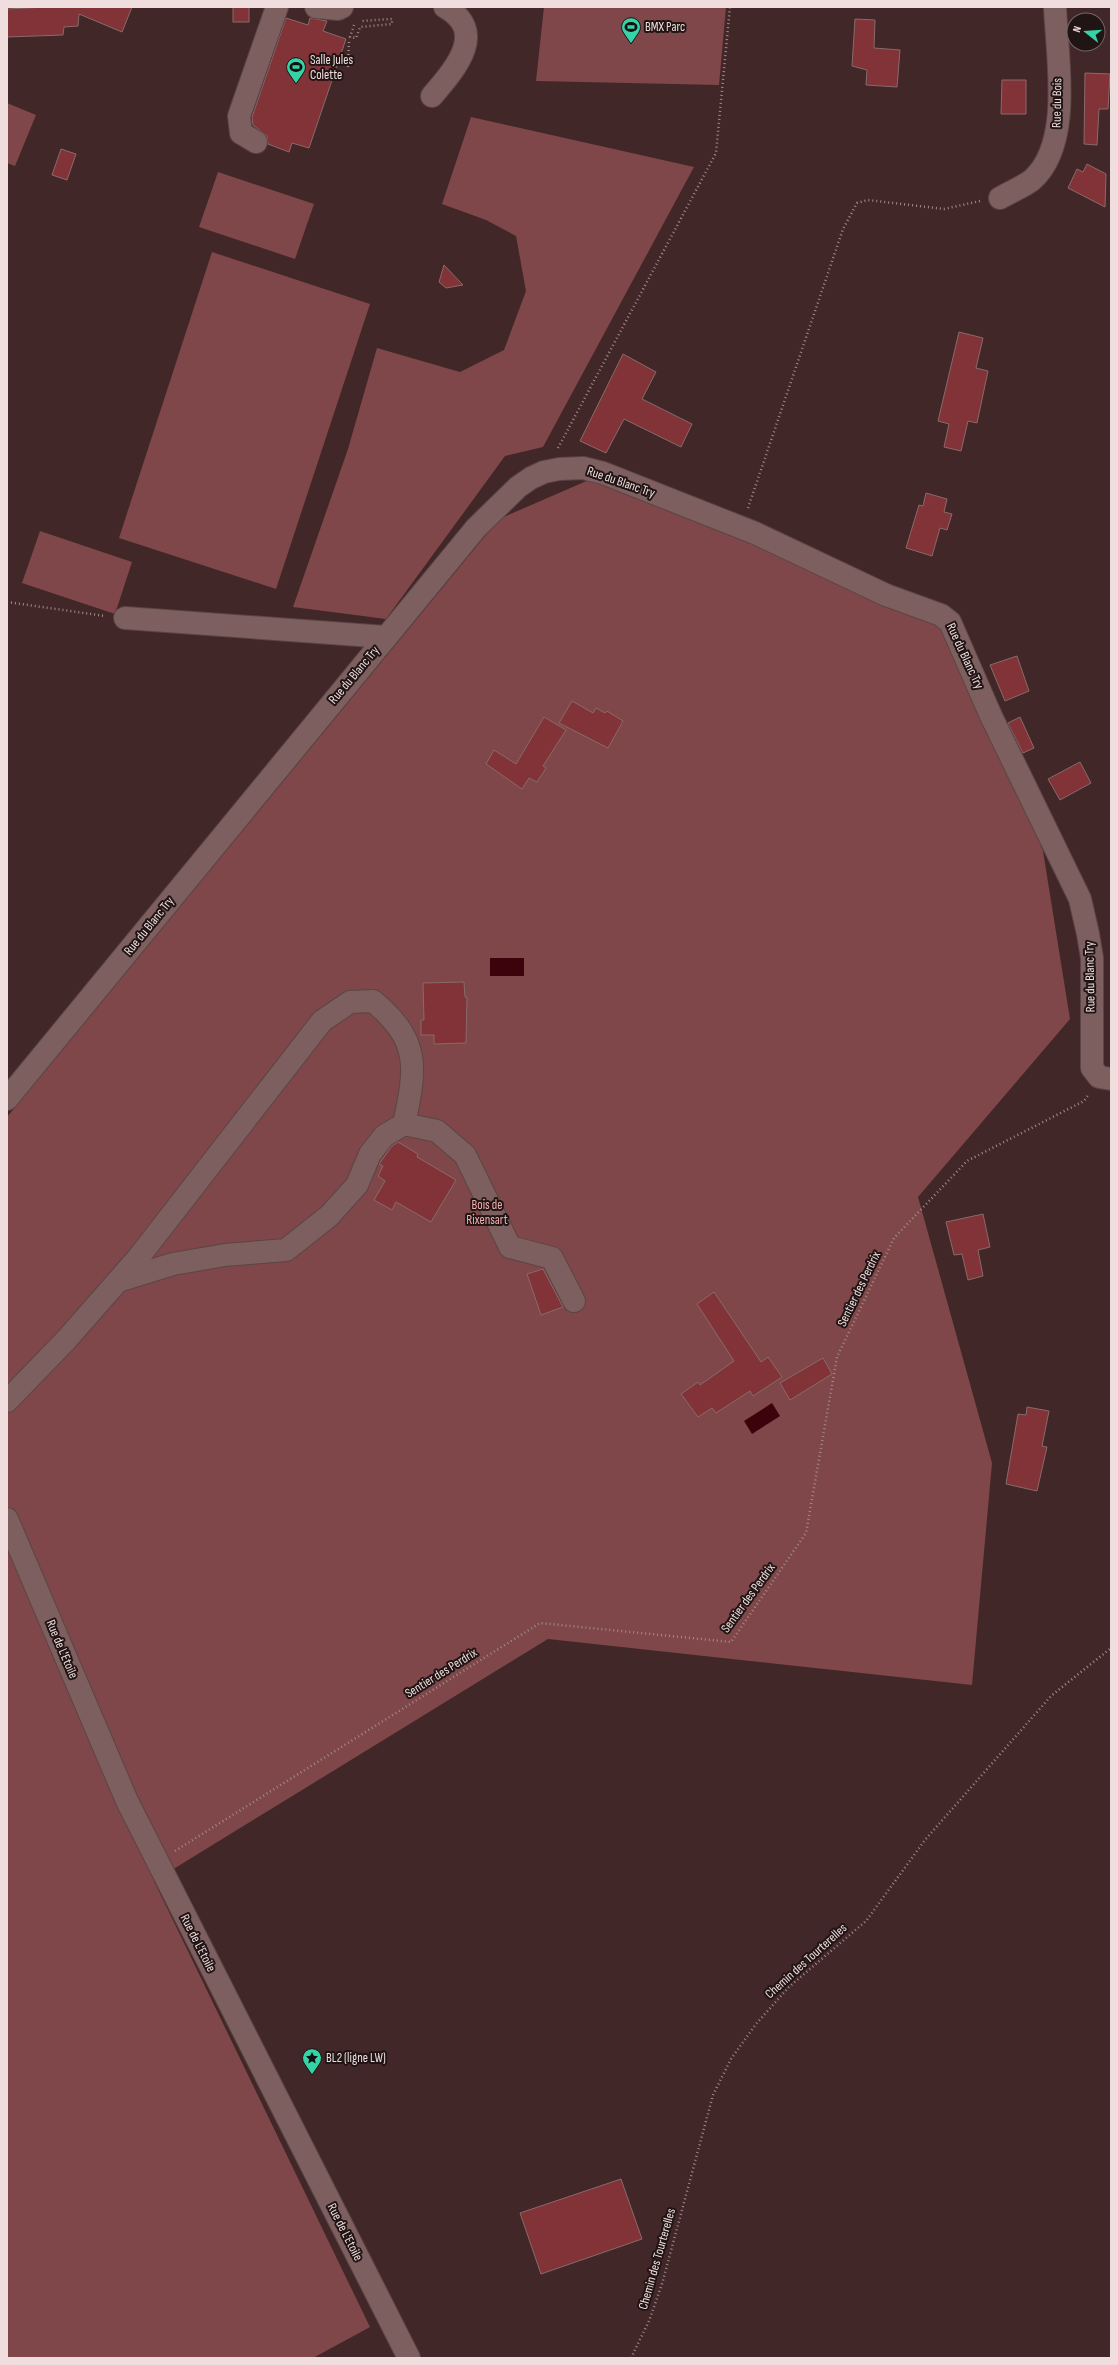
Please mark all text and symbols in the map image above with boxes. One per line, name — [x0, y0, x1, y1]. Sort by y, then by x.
north arrow — [1066, 12, 1106, 52]
sports icon: BMX Parc — [620, 16, 642, 44]
place label: BMX Parc — [645, 19, 685, 35]
text: N — [1070, 24, 1084, 34]
place label: Salle Jules Colette — [310, 52, 353, 83]
sports icon: Salle Jules Colette — [285, 56, 307, 84]
street label: Rue du Bois — [1049, 78, 1065, 128]
street label: Rue du Blanc Try — [585, 463, 657, 501]
street label: Rue du Blanc Try — [943, 621, 987, 691]
street label: Rue du Blanc Try — [325, 643, 383, 707]
street label: Rue du Blanc Try — [120, 893, 178, 959]
street label: Rue du Blanc Try — [1081, 941, 1099, 1013]
park label: Bois de Rixensart — [466, 1197, 508, 1228]
street label: Sentier des Perdrix — [834, 1249, 884, 1329]
street label: Sentier des Perdrix — [717, 1560, 779, 1636]
street label: Rue de L'Etoile — [42, 1617, 82, 1681]
street label: Sentier des Perdrix — [402, 1644, 480, 1701]
street label: Rue de L'Etoile — [177, 1912, 219, 1974]
street label: Chemin des Tourterelles — [762, 1920, 850, 2002]
place icon: BL2 (ligne LW) — [301, 2047, 323, 2075]
place label: BL2 (ligne LW) — [326, 2050, 386, 2066]
street label: Rue de L'Etoile — [324, 2201, 366, 2263]
street label: Chemin des Tourterelles — [635, 2206, 679, 2311]

